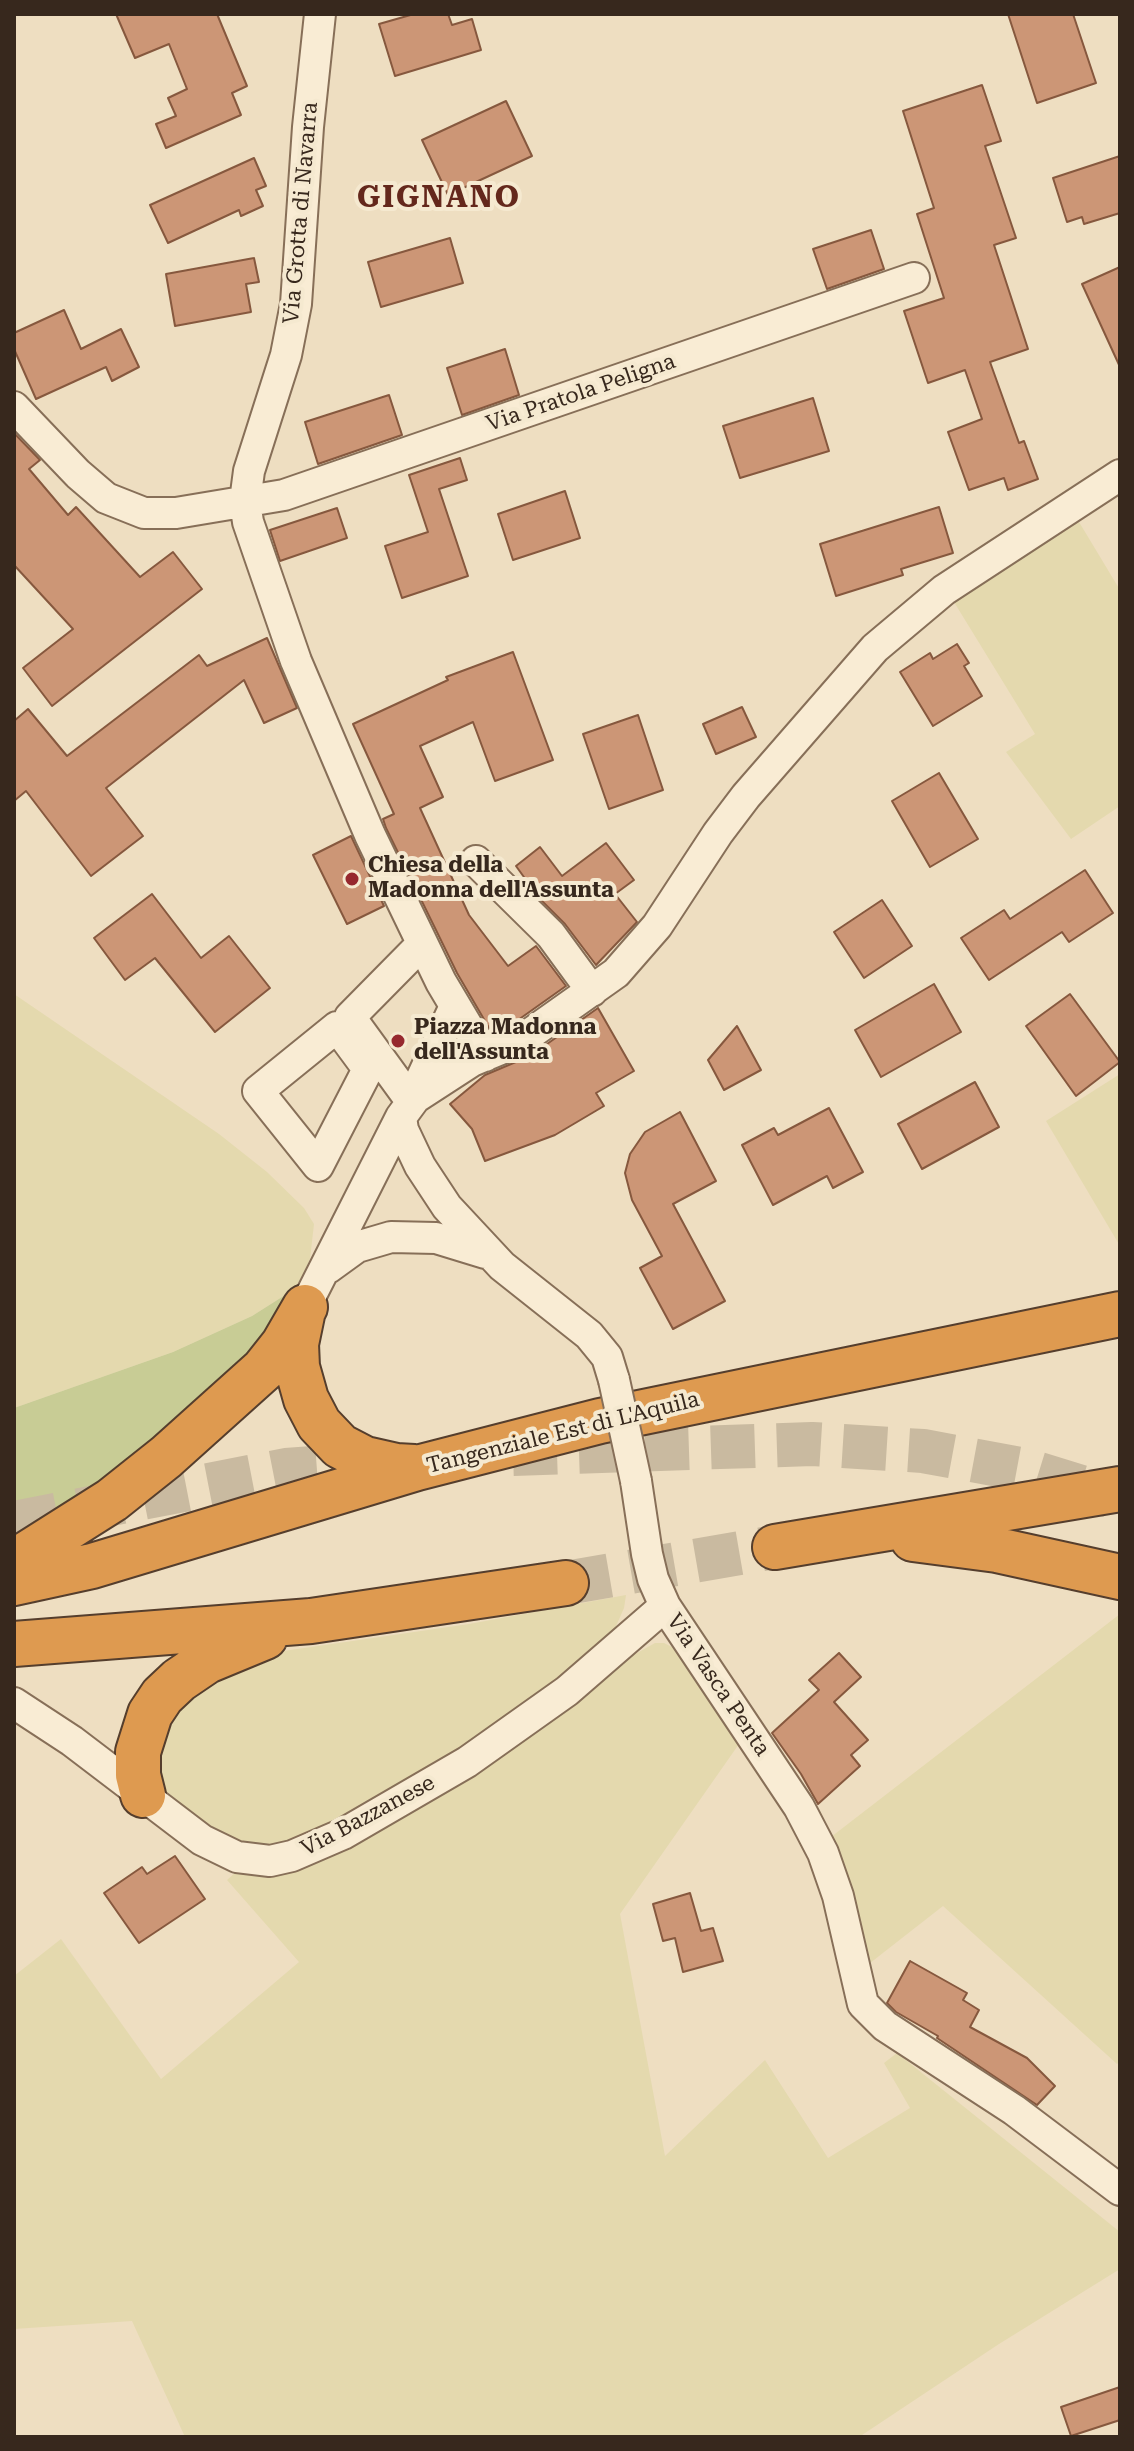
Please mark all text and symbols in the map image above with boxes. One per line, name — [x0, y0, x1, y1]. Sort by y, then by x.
street label: Via Grotta di Navarra — [278, 101, 324, 325]
district label: GIGNANO — [357, 180, 521, 216]
street label: Via Pratola Peligna — [483, 348, 679, 438]
place label: Chiesa della Madonna dell'Assunta — [368, 853, 614, 904]
marker: Chiesa della Madonna dell'Assunta — [343, 870, 361, 888]
place label: Piazza Madonna dell'Assunta — [414, 1015, 596, 1066]
marker: Piazza Madonna dell'Assunta — [389, 1032, 407, 1050]
street label: Tangenziale Est di L'Aquila — [424, 1386, 702, 1480]
street label: Via Vasca Penta — [661, 1609, 775, 1761]
street label: Via Bazzanese — [297, 1770, 439, 1862]

